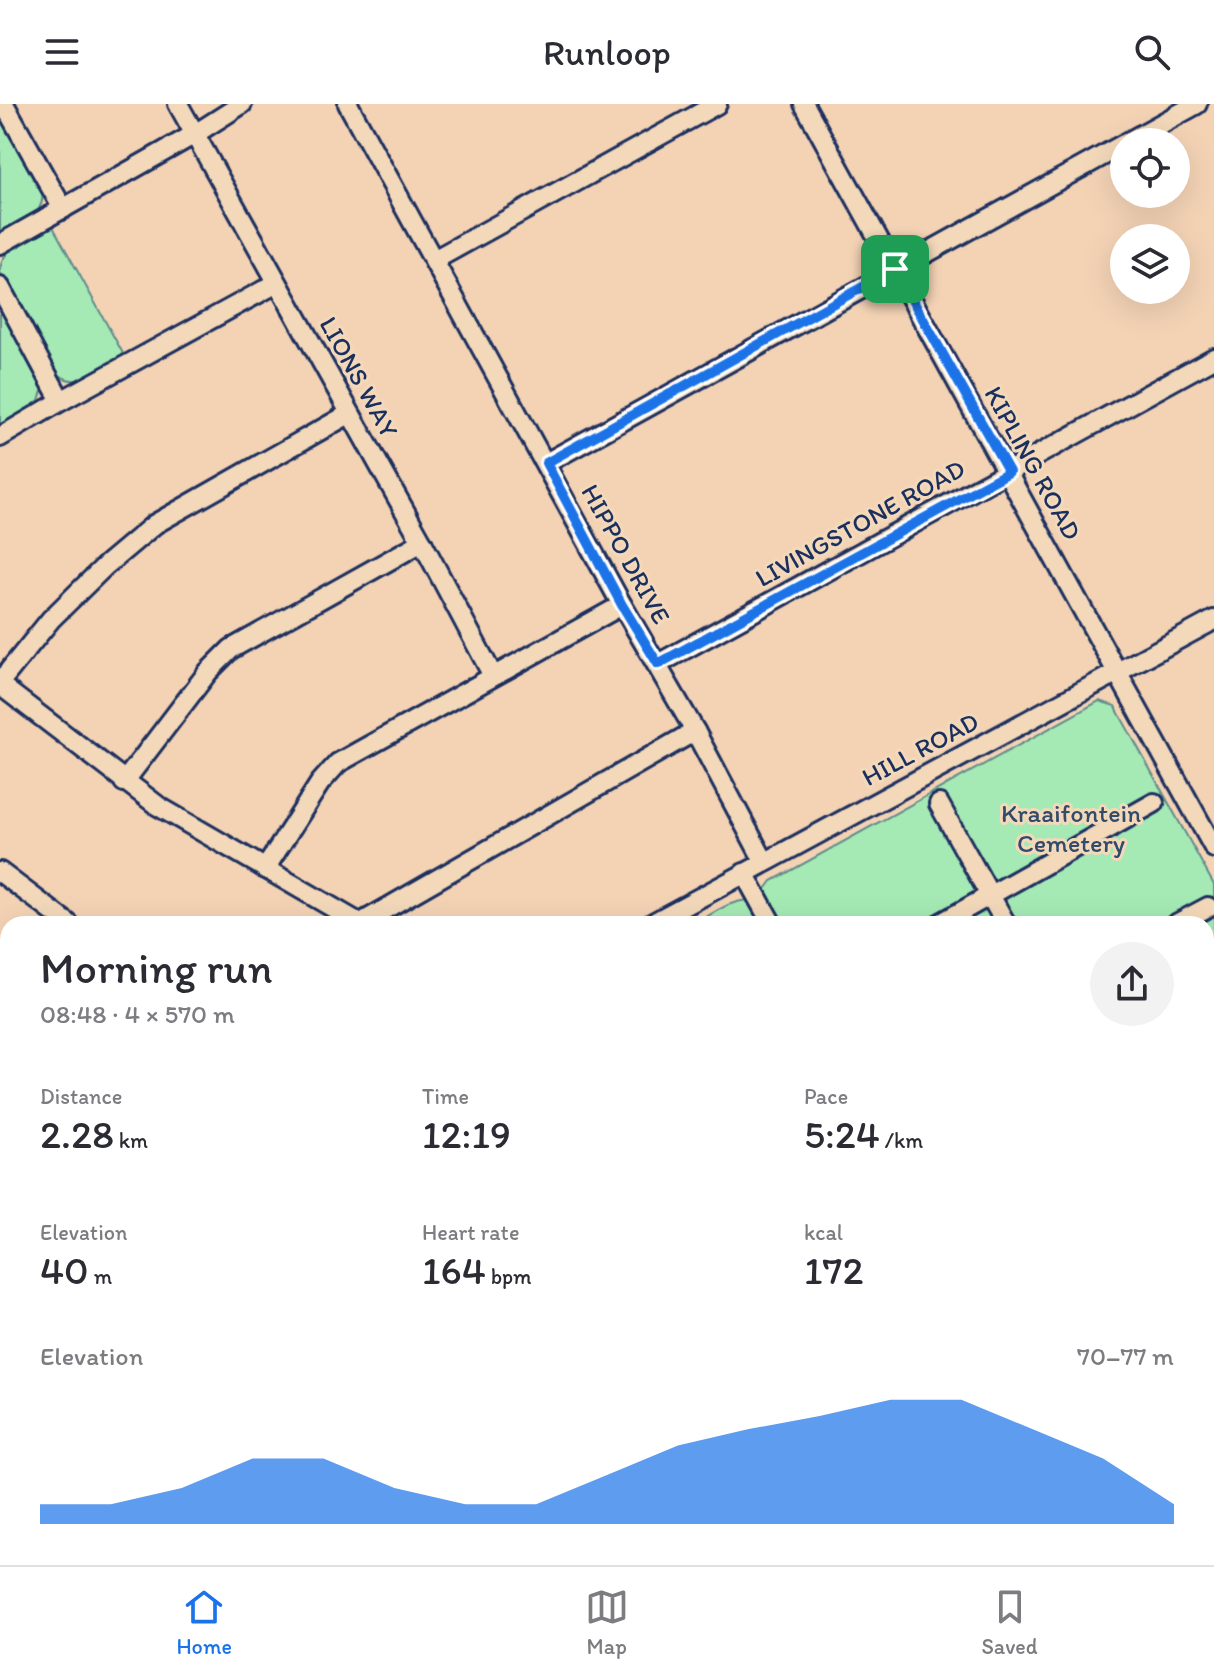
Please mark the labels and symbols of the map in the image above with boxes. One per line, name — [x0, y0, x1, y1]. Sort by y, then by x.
pin — [861, 235, 929, 303]
street label: LIONS WAY — [313, 311, 405, 443]
street label: KIPLING ROAD — [978, 380, 1088, 546]
street label: LIVINGSTONE ROAD — [750, 452, 970, 594]
street label: HIPPO DRIVE — [574, 478, 678, 630]
street label: HILL ROAD — [856, 705, 984, 793]
park label: Kraaifontein Cemetery — [1001, 797, 1141, 859]

